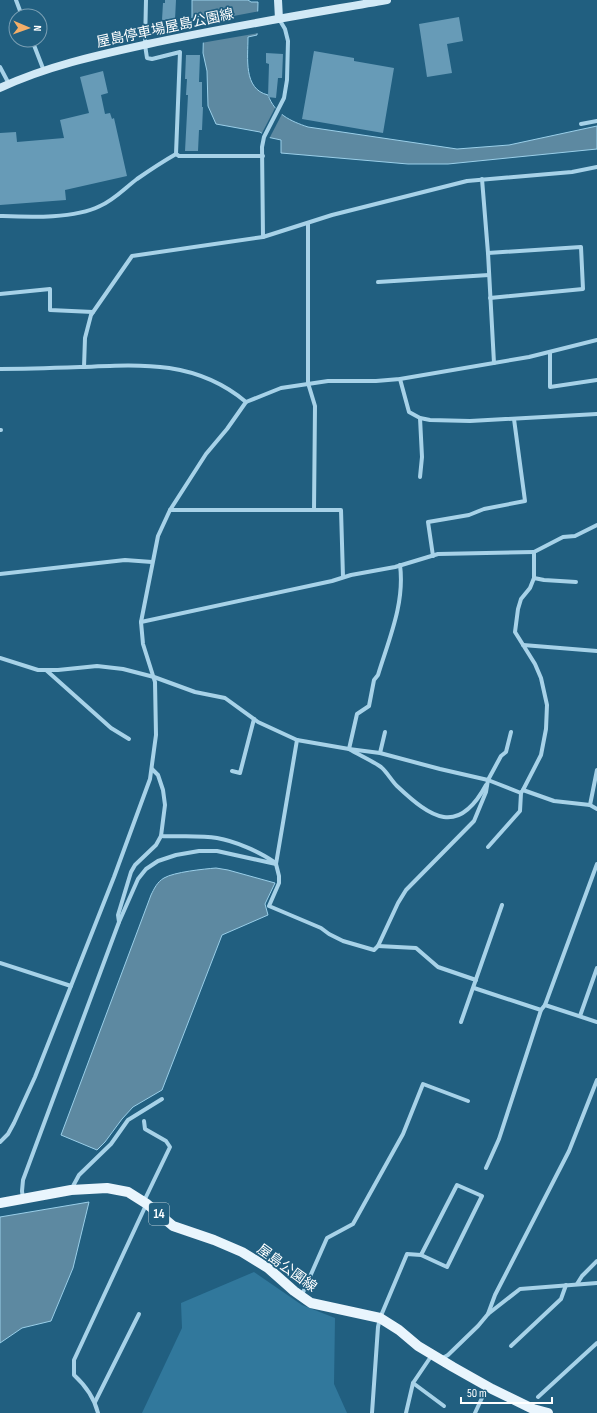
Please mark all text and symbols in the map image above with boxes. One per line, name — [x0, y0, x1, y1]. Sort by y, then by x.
street label: 屋島停車場屋島公園線 — [95, 5, 235, 51]
north arrow — [8, 8, 48, 48]
text: N — [31, 25, 44, 32]
road number: 14 — [149, 1203, 169, 1225]
street label: 屋島公園線 — [254, 1241, 320, 1295]
scale bar — [461, 1379, 552, 1405]
text: 50 m — [467, 1386, 487, 1401]

